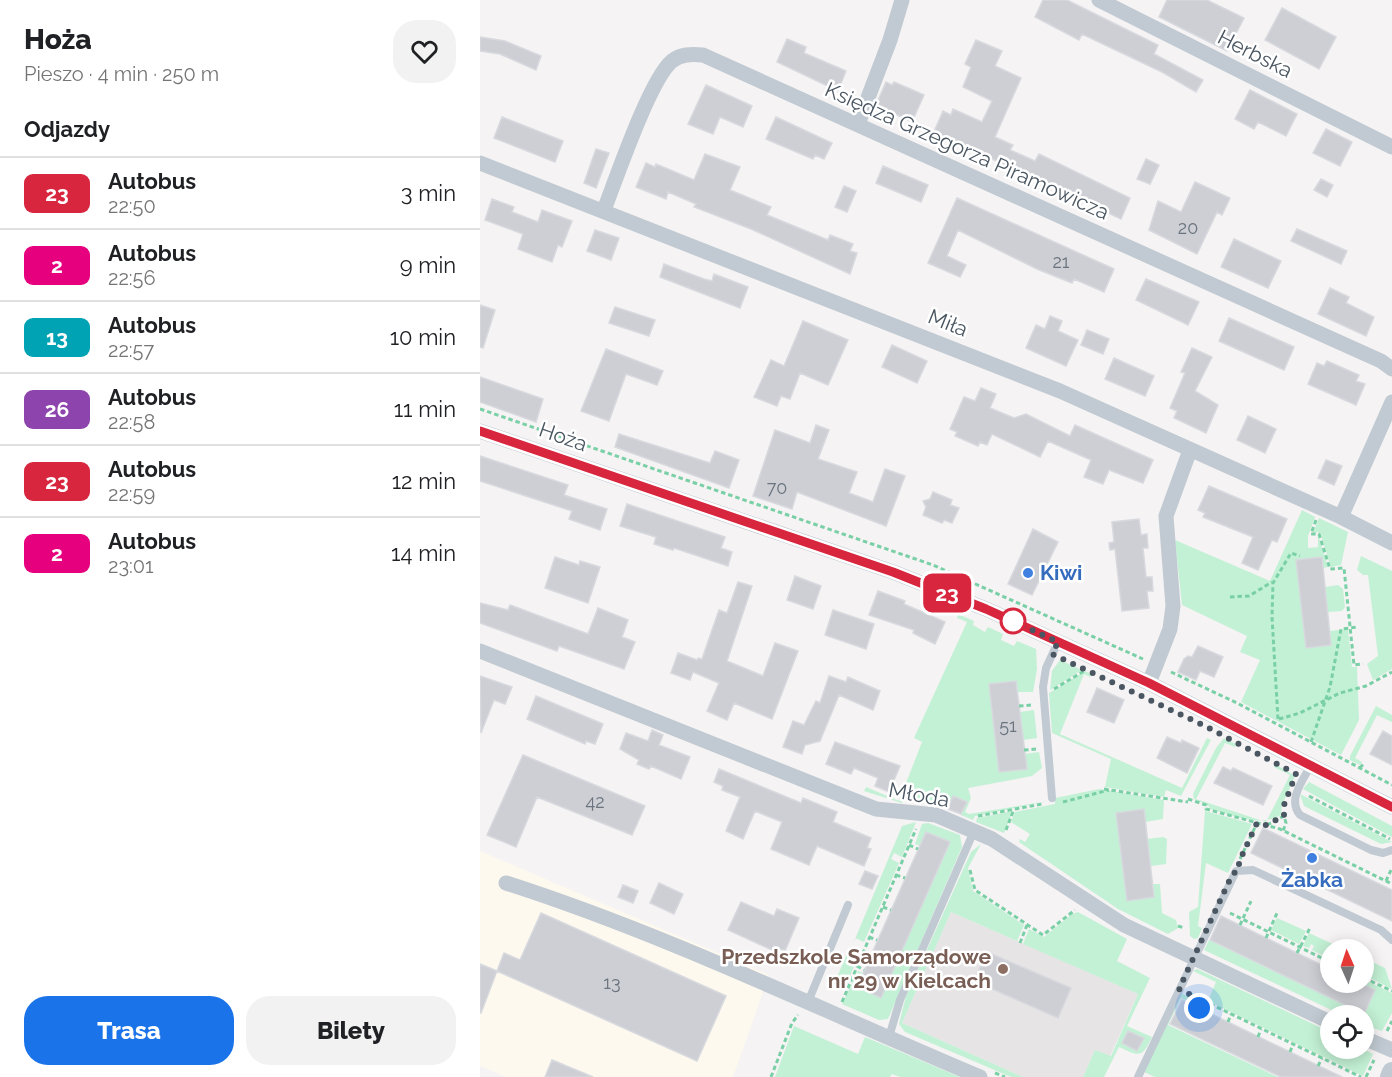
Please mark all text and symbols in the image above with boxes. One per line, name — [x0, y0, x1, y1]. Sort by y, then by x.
button: heart — [393, 20, 456, 83]
text: Hoża — [24, 23, 92, 56]
street label: Herbska — [1214, 24, 1297, 83]
text: Pieszo · 4 min · 250 m — [24, 62, 219, 86]
street label: Księdza Grzegorza Piramowicza — [821, 76, 1113, 225]
text: Odjazdy — [24, 116, 110, 142]
text: Autobus — [108, 168, 196, 194]
text: 3 min — [401, 180, 456, 206]
text: 23 — [45, 181, 69, 206]
text: 22:50 — [108, 194, 156, 218]
house number: 20 — [1178, 217, 1198, 238]
text: Autobus — [108, 240, 196, 266]
house number: 21 — [1052, 251, 1070, 272]
text: 9 min — [400, 252, 456, 278]
text: 2 — [51, 253, 63, 278]
text: 22:56 — [108, 266, 156, 290]
street label: Miła — [925, 303, 972, 342]
text: Autobus — [108, 312, 196, 338]
text: 10 min — [390, 324, 456, 350]
text: 13 — [46, 325, 68, 350]
text: 22:57 — [108, 338, 154, 362]
text: Autobus — [108, 384, 196, 410]
text: 11 min — [394, 396, 456, 422]
text: 26 — [45, 397, 69, 422]
text: 22:58 — [108, 410, 155, 434]
street label: Hoża — [536, 417, 591, 456]
text: Autobus — [108, 456, 196, 482]
text: 12 min — [392, 468, 456, 494]
text: 23 — [45, 469, 69, 494]
house number: 70 — [767, 477, 787, 498]
text: 22:59 — [108, 482, 155, 506]
text: Autobus — [108, 528, 196, 554]
text: 14 min — [391, 540, 456, 566]
text: 2 — [51, 541, 63, 566]
text: 23:01 — [108, 554, 154, 578]
place label: Kiwi — [1040, 560, 1082, 585]
marker: Kiwi — [1021, 566, 1035, 580]
line badge: 23 — [920, 574, 974, 612]
text: 23 — [935, 581, 959, 606]
unlabelled marker — [1000, 608, 1026, 634]
house number: 51 — [999, 715, 1017, 736]
street label: Młoda — [887, 777, 952, 812]
house number: 42 — [585, 791, 605, 812]
marker: Żabka — [1305, 851, 1319, 865]
place label: Żabka — [1281, 867, 1343, 892]
north arrow — [1320, 939, 1374, 993]
map controls — [1320, 939, 1374, 1059]
place label: Przedszkole Samorządowe nr 29 w Kielcach — [721, 944, 991, 993]
marker: Przedszkole Samorządowe nr 29 w Kielcach — [996, 962, 1010, 976]
house number: 13 — [603, 972, 621, 993]
your location — [1184, 993, 1214, 1023]
button: Trasa — [24, 996, 234, 1065]
button: Bilety — [246, 996, 456, 1065]
button: locate — [1320, 1005, 1374, 1059]

